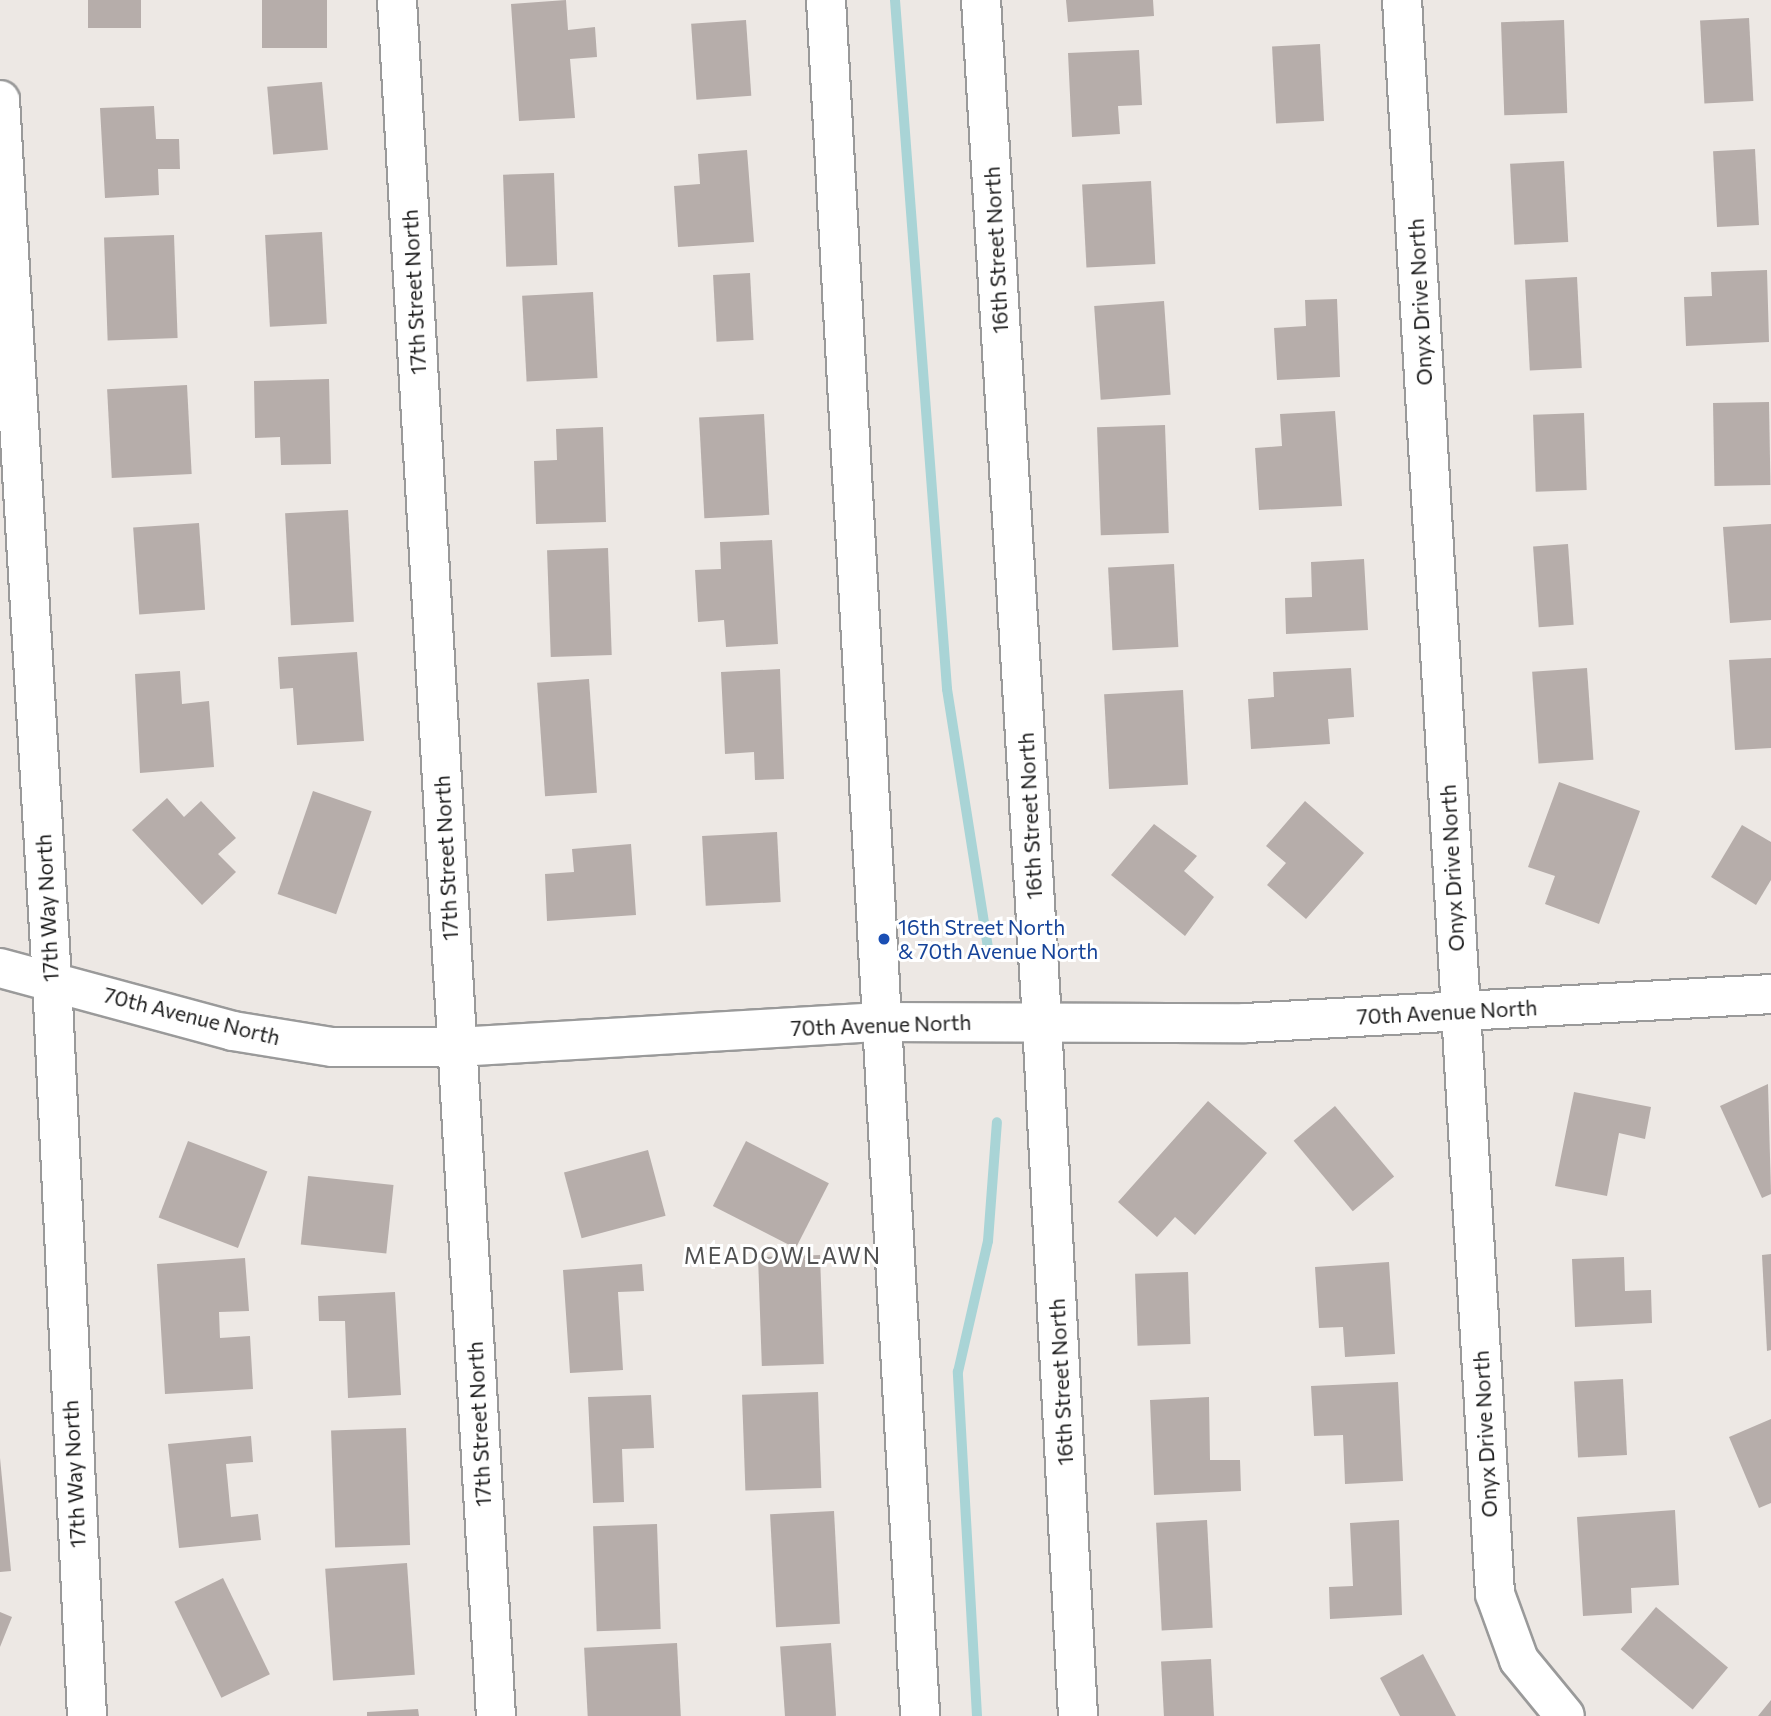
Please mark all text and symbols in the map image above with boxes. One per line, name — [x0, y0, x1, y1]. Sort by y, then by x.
street label: 16th Street North — [979, 166, 1013, 334]
street label: 17th Street North — [397, 209, 431, 375]
street label: Onyx Drive North — [1403, 218, 1437, 386]
street label: 16th Street North — [1013, 732, 1047, 900]
street label: 17th Street North — [429, 775, 463, 941]
street label: Onyx Drive North — [1435, 784, 1469, 952]
street label: 17th Way North — [31, 833, 63, 983]
place label: 16th Street North & 70th Avenue North — [898, 914, 1098, 964]
marker: 16th Street North & 70th Avenue North — [876, 931, 892, 947]
street label: 70th Avenue North — [101, 982, 283, 1050]
street label: 70th Avenue North — [1356, 995, 1538, 1029]
street label: 70th Avenue North — [790, 1009, 972, 1041]
district label: MEADOWLAWN — [685, 1241, 881, 1269]
street label: 16th Street North — [1044, 1298, 1078, 1466]
street label: 17th Street North — [462, 1341, 496, 1507]
street label: Onyx Drive North — [1468, 1350, 1502, 1518]
street label: 17th Way North — [58, 1399, 90, 1549]

